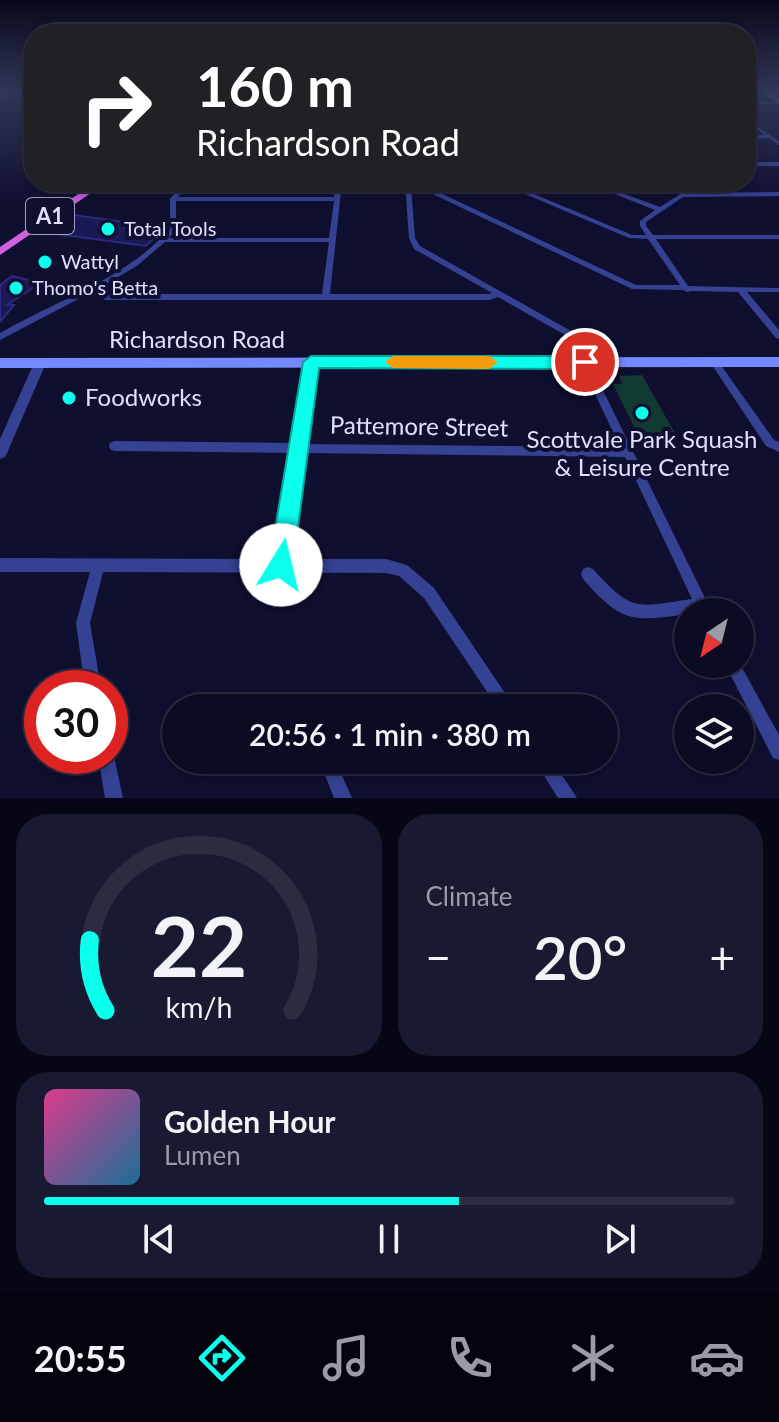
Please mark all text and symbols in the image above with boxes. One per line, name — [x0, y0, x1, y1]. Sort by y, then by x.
text: 160 m — [196, 52, 354, 119]
icon: right — [64, 56, 168, 160]
text: Richardson Road — [196, 120, 460, 164]
road number: A1 — [26, 198, 74, 234]
place label: Total Tools — [124, 216, 216, 240]
marker: Total Tools — [99, 220, 117, 238]
place label: Wattyl — [61, 249, 119, 273]
marker: Wattyl — [36, 253, 54, 271]
place label: Thomo's Betta — [32, 275, 158, 299]
marker: Thomo's Betta — [7, 279, 25, 297]
street label: Richardson Road — [109, 324, 285, 353]
pin — [551, 328, 619, 396]
icon: arrive — [563, 340, 607, 384]
place label: Foodworks — [85, 382, 202, 411]
marker: Foodworks — [60, 389, 78, 407]
marker: Scottvale Park Squash & Leisure Centre — [633, 404, 651, 422]
street label: Pattemore Street — [330, 409, 509, 442]
place label: Scottvale Park Squash & Leisure Centre — [526, 424, 758, 481]
position arrow — [239, 523, 323, 607]
north arrow — [674, 598, 754, 678]
map controls — [674, 598, 754, 774]
speed limit sign: 30 — [24, 670, 128, 774]
button: layers — [674, 694, 754, 774]
text: 20:56 · 1 min · 380 m — [249, 716, 531, 752]
text: Climate — [426, 880, 512, 912]
text: 22 — [151, 895, 247, 995]
text: 20° — [533, 921, 628, 993]
text: − — [426, 931, 451, 983]
text: + — [709, 931, 735, 983]
text: km/h — [165, 990, 232, 1024]
text: Golden Hour — [164, 1103, 336, 1139]
text: Lumen — [164, 1139, 241, 1171]
icon: previous — [137, 1217, 181, 1261]
icon: pause — [367, 1217, 411, 1261]
icon: next — [598, 1217, 642, 1261]
icon: directions — [194, 1330, 250, 1386]
icon: music — [318, 1330, 374, 1386]
icon: phone — [442, 1330, 498, 1386]
icon: climate — [565, 1330, 621, 1386]
icon: car — [689, 1330, 745, 1386]
text: 20:55 — [34, 1336, 127, 1380]

